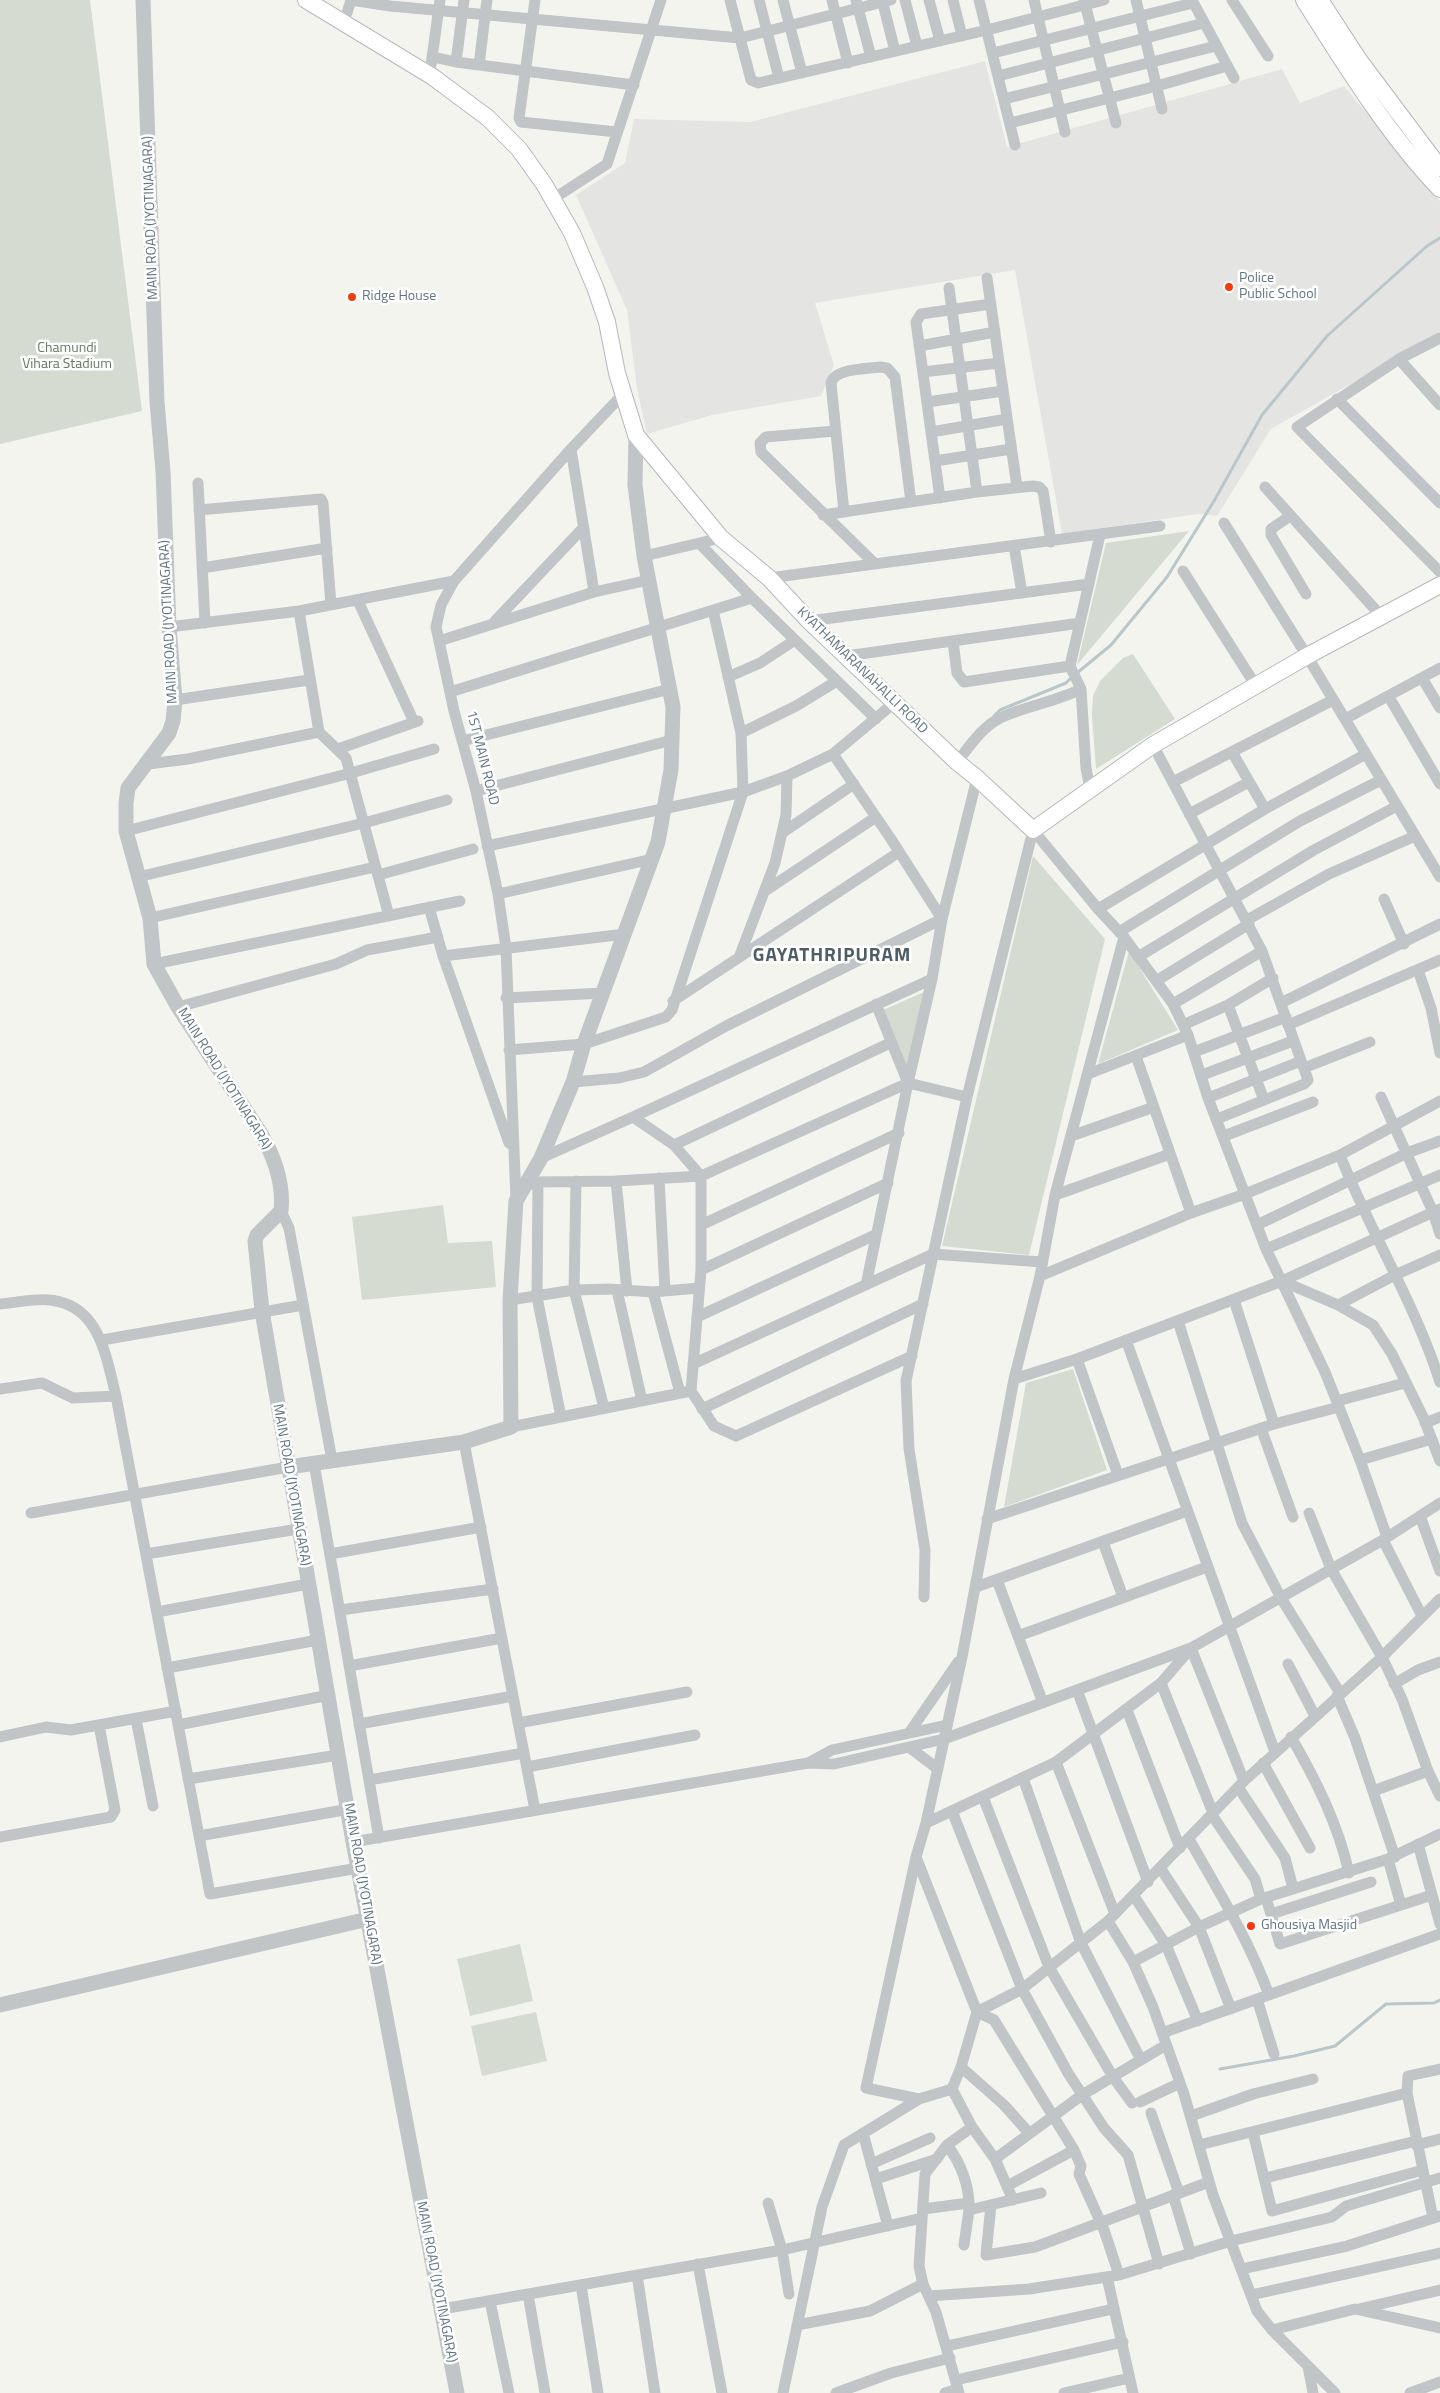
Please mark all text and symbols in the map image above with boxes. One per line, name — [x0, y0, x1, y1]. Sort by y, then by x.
street label: MAIN ROAD (JYOTINAGARA) — [140, 136, 162, 300]
place label: Police Public School — [1239, 271, 1317, 304]
marker: Police Public School — [1223, 281, 1235, 293]
place label: Ridge House — [362, 289, 436, 305]
marker: Ridge House — [346, 291, 358, 303]
park label: Chamundi Vihara Stadium — [22, 341, 112, 374]
street label: MAIN ROAD (JYOTINAGARA) — [156, 540, 182, 704]
street label: KYATHAMARANAHALLI ROAD — [793, 604, 931, 738]
street label: 1ST MAIN ROAD — [462, 709, 502, 807]
district label: GAYATHRIPURAM — [751, 945, 913, 967]
street label: MAIN ROAD (JYOTINAGARA) — [173, 1005, 275, 1153]
street label: MAIN ROAD (JYOTINAGARA) — [268, 1403, 314, 1567]
street label: MAIN ROAD (JYOTINAGARA) — [339, 1802, 385, 1966]
place label: Ghousiya Masjid — [1261, 1918, 1357, 1934]
marker: Ghousiya Masjid — [1245, 1920, 1257, 1932]
street label: MAIN ROAD (JYOTINAGARA) — [412, 2200, 460, 2364]

